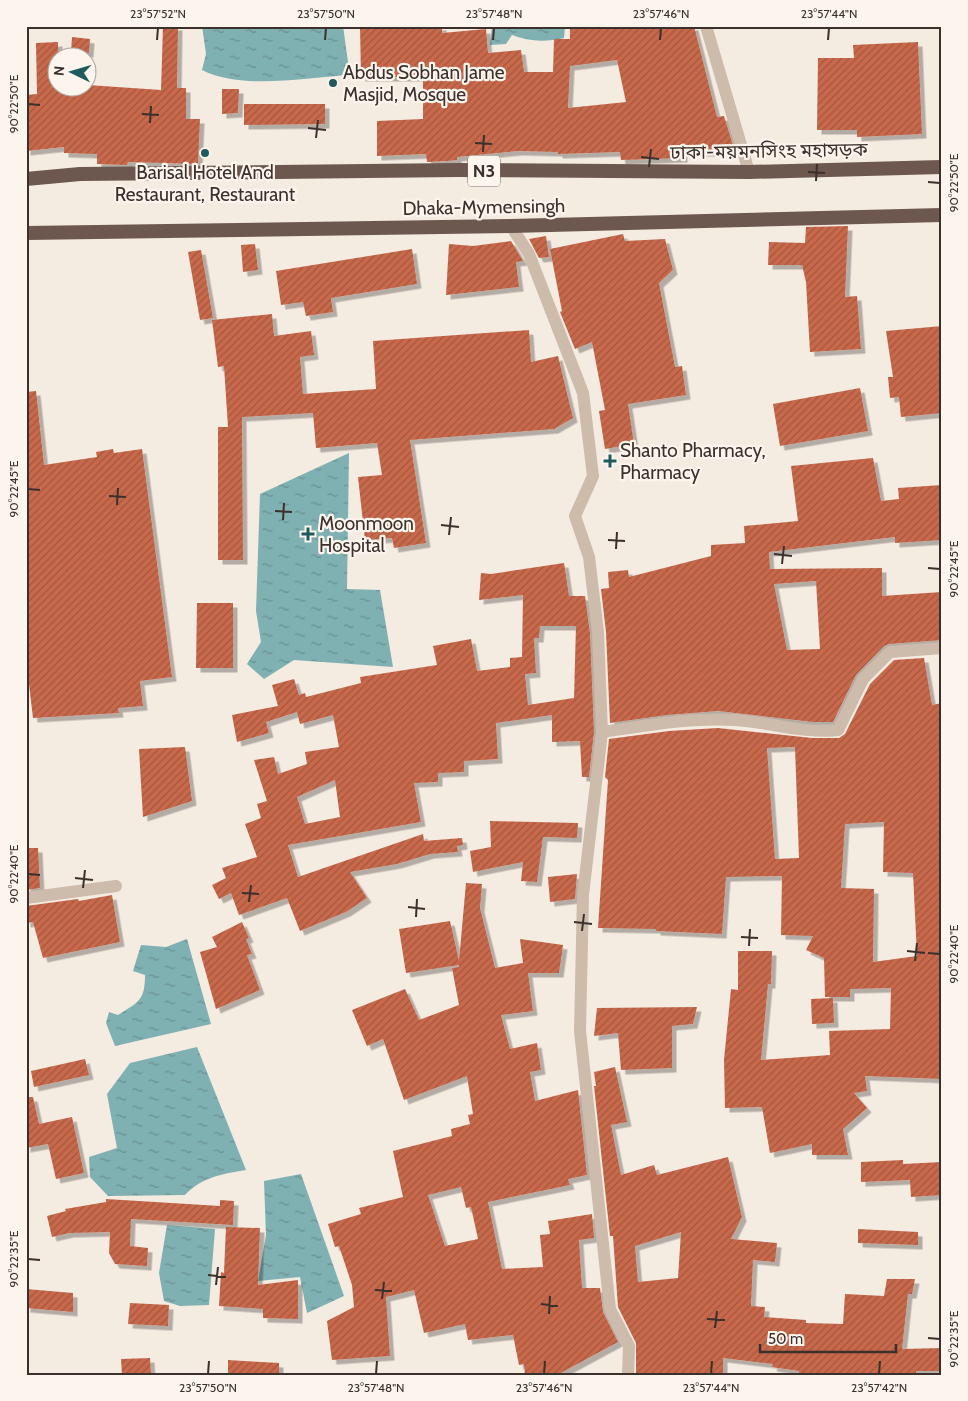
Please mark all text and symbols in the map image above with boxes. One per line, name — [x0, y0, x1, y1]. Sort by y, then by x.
text: 23°57'52"N — [130, 6, 186, 21]
text: 23°57'50"N — [297, 6, 355, 21]
text: 23°57'48"N — [465, 6, 523, 21]
text: 23°57'46"N — [633, 6, 689, 21]
text: 23°57'44"N — [801, 6, 857, 21]
north arrow — [48, 48, 98, 98]
place label: Abdus Sobhan Jame Masjid, Mosque — [343, 61, 505, 106]
text: N — [50, 65, 68, 77]
text: 90°22'50"E — [6, 74, 21, 133]
marker: Abdus Sobhan Jame Masjid, Mosque — [327, 77, 339, 89]
street label: ঢাকা-ময়মনসিংহ মহাসড়ক — [669, 138, 869, 164]
marker: Barisal Hotel And Restaurant, Restaurant — [199, 147, 211, 159]
text: 90°22'50"E — [946, 153, 961, 212]
road number: N3 — [468, 156, 500, 187]
place label: Barisal Hotel And Restaurant, Restaurant — [115, 161, 296, 206]
street label: Dhaka-Mymensingh — [403, 194, 565, 220]
place label: Shanto Pharmacy, Pharmacy — [620, 439, 766, 484]
marker: Shanto Pharmacy, Pharmacy — [604, 455, 616, 467]
text: 90°22'45"E — [6, 460, 21, 518]
place label: Moonmoon Hospital — [319, 512, 414, 557]
marker: Moonmoon Hospital — [301, 527, 315, 541]
text: 90°22'45"E — [946, 540, 961, 598]
text: 90°22'40"E — [6, 844, 21, 903]
text: 90°22'40"E — [946, 924, 961, 983]
text: 90°22'35"E — [6, 1230, 21, 1287]
text: 90°22'35"E — [946, 1310, 961, 1367]
scale bar — [760, 1321, 897, 1353]
text: 50 m — [768, 1330, 803, 1348]
text: 23°57'50"N — [179, 1380, 237, 1395]
text: 23°57'48"N — [347, 1380, 405, 1395]
text: 23°57'46"N — [516, 1380, 572, 1395]
text: 23°57'44"N — [683, 1380, 739, 1395]
text: 23°57'42"N — [851, 1380, 907, 1395]

